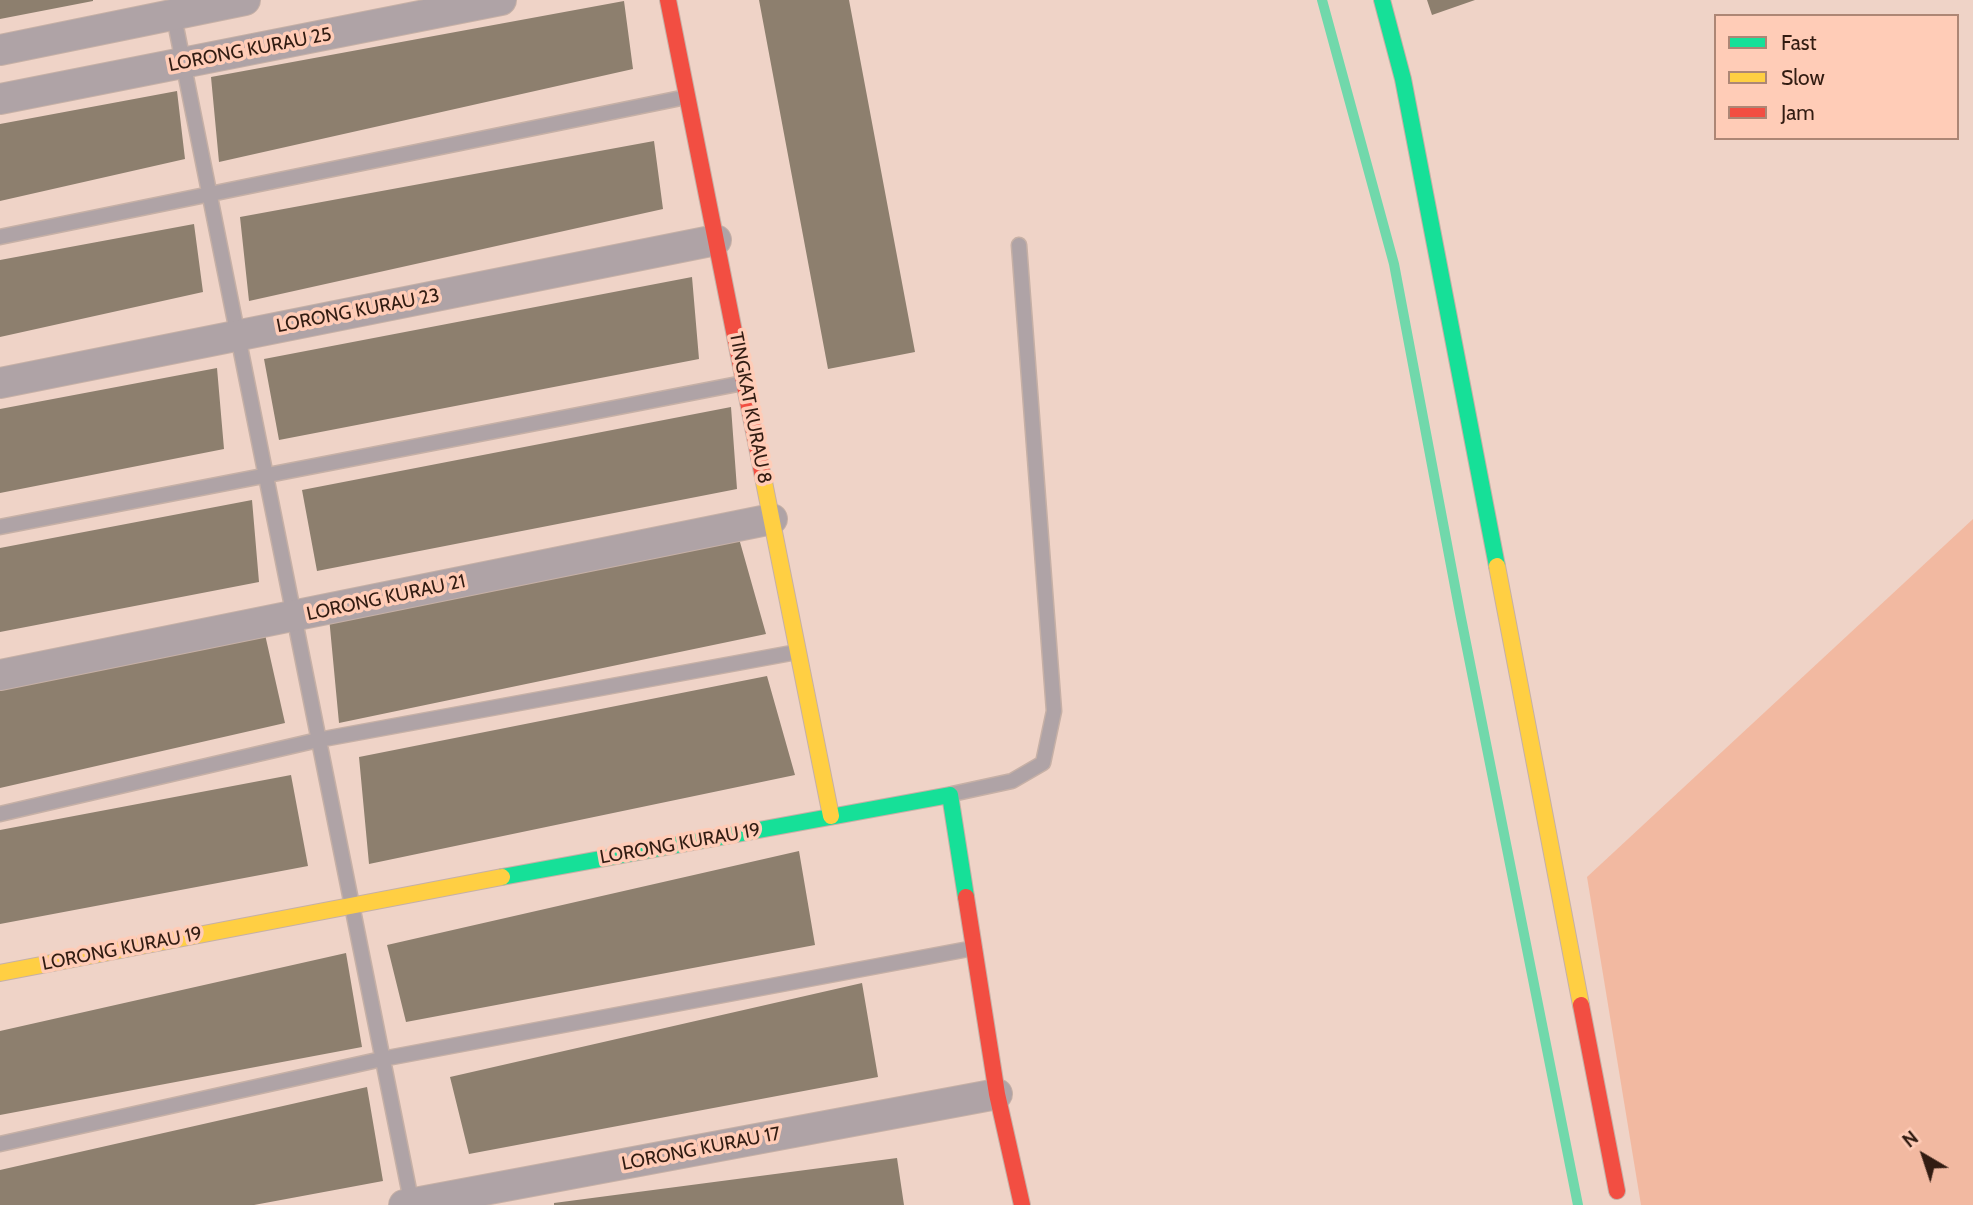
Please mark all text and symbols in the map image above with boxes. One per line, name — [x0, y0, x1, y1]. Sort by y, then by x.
legend — [1714, 14, 1959, 140]
street label: LORONG KURAU 25 — [166, 23, 334, 77]
text: Fast — [1781, 30, 1817, 55]
text: Slow — [1781, 65, 1825, 90]
text: Jam — [1781, 100, 1815, 125]
street label: LORONG KURAU 23 — [274, 284, 442, 338]
street label: TINGKAT KURAU 8 — [724, 330, 776, 486]
street label: LORONG KURAU 21 — [305, 570, 467, 626]
street label: LORONG KURAU 19 — [598, 819, 762, 869]
street label: LORONG KURAU 19 — [40, 922, 204, 976]
north arrow — [1889, 1121, 1959, 1191]
street label: LORONG KURAU 17 — [620, 1122, 782, 1176]
text: N — [1898, 1126, 1923, 1152]

